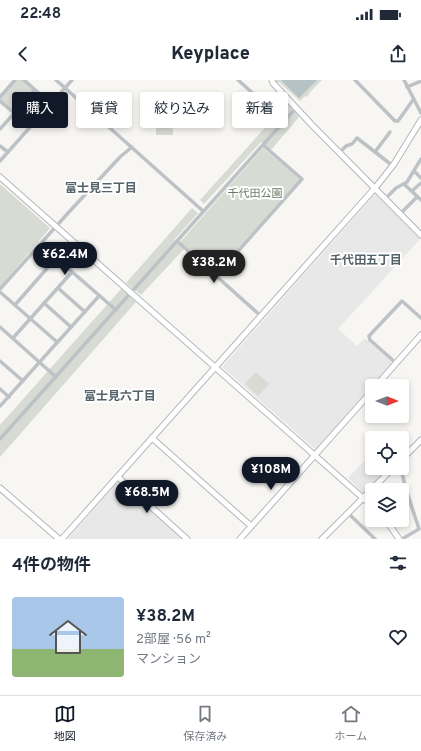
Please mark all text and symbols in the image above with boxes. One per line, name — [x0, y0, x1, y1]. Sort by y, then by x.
text: 22:48 — [20, 5, 61, 24]
icon: back — [12, 43, 34, 65]
text: Keyplace — [171, 43, 250, 66]
icon: share — [387, 43, 409, 65]
chip: 購入 — [12, 92, 68, 128]
chip: 賃貸 — [76, 92, 132, 128]
chip: 絞り込み — [140, 92, 224, 128]
chip: 新着 — [232, 92, 288, 128]
district label: 富士見三丁目 — [65, 181, 137, 197]
park label: 千代田公園 — [228, 187, 283, 201]
pin: ¥62.4M — [32, 242, 98, 276]
text: ¥62.4M — [42, 247, 88, 263]
pin: ¥38.2M — [181, 250, 247, 284]
district label: 千代田五丁目 — [330, 253, 402, 269]
text: ¥38.2M — [191, 255, 237, 271]
north arrow — [365, 379, 409, 423]
map controls — [365, 379, 409, 527]
district label: 富士見六丁目 — [84, 389, 156, 405]
button: locate — [365, 431, 409, 475]
pin: ¥108M — [243, 457, 299, 491]
text: ¥108M — [251, 462, 291, 478]
pin: ¥68.5M — [114, 480, 180, 514]
button: layers — [365, 483, 409, 527]
text: ¥68.5M — [124, 485, 170, 501]
icon: filters — [387, 552, 409, 574]
text: 4件の物件 — [12, 555, 91, 577]
text: ¥38.2M — [136, 606, 195, 628]
icon: home — [44, 613, 92, 661]
icon: heart — [387, 626, 409, 648]
text: 2部屋 · 56 m² — [136, 632, 211, 648]
text: マンション — [136, 652, 201, 668]
tab: 地図 — [54, 703, 76, 744]
tab: 保存済み — [183, 703, 227, 744]
tab: ホーム — [335, 703, 367, 744]

